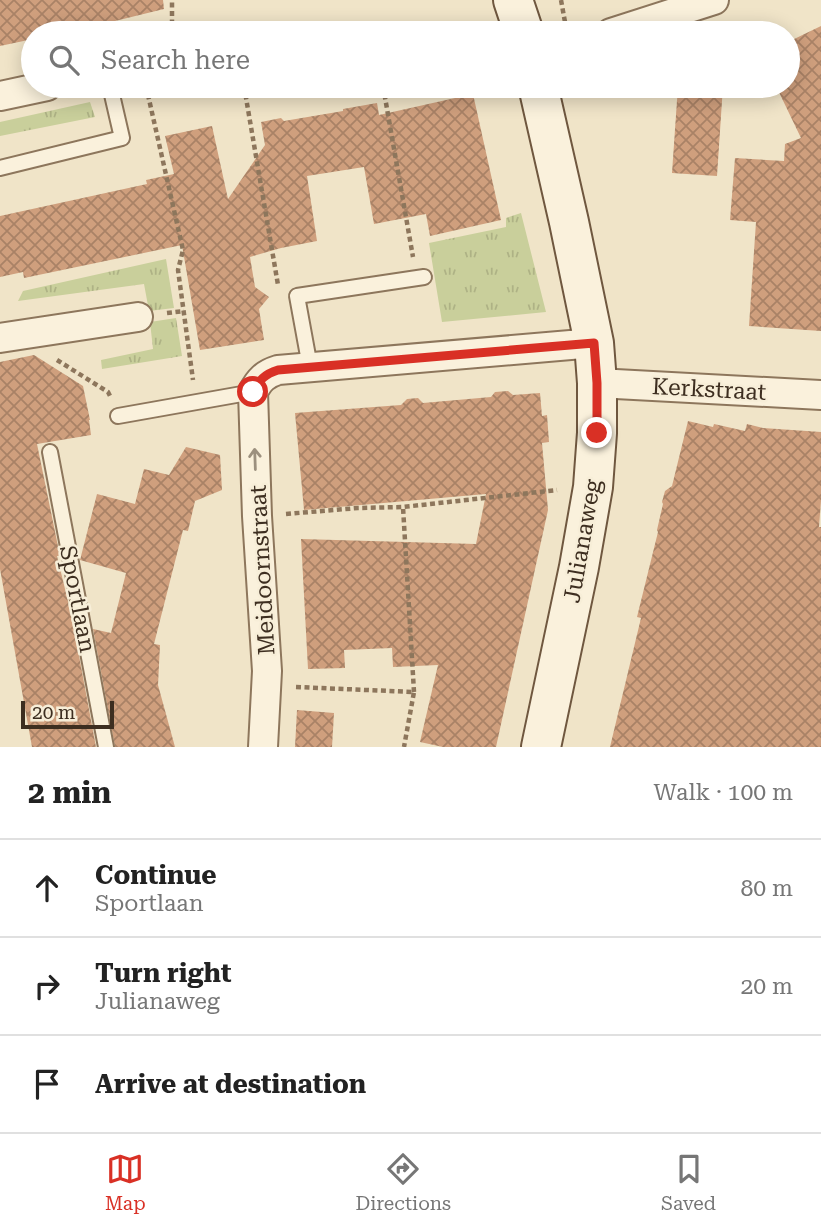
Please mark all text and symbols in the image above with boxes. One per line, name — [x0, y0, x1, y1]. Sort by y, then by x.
search box — [21, 21, 800, 98]
icon: search — [45, 41, 83, 79]
text: Search here — [101, 45, 250, 75]
street label: Kerkstraat — [651, 373, 767, 406]
route start — [237, 376, 268, 407]
route end — [581, 417, 612, 448]
one-way arrow — [249, 448, 262, 471]
street label: Julianaweg — [558, 477, 607, 605]
street label: Meidoornstraat — [245, 484, 280, 656]
street label: Sportlaan — [54, 543, 101, 655]
scale bar — [21, 698, 114, 730]
text: 20 m — [32, 701, 75, 724]
text: 2 min — [28, 775, 111, 810]
text: Walk · 100 m — [654, 779, 793, 806]
text: Continue — [95, 860, 217, 890]
icon: ahead — [28, 869, 66, 907]
text: 80 m — [740, 875, 793, 902]
text: Sportlaan — [95, 890, 204, 917]
text: Turn right — [95, 958, 231, 988]
icon: right — [28, 967, 66, 1005]
text: 20 m — [740, 973, 793, 1000]
text: Julianaweg — [95, 988, 220, 1015]
icon: arrive — [28, 1065, 66, 1103]
text: Arrive at destination — [95, 1069, 366, 1099]
tab: Map — [105, 1150, 146, 1215]
tab: Directions — [355, 1150, 451, 1215]
tab: Saved — [661, 1150, 716, 1215]

